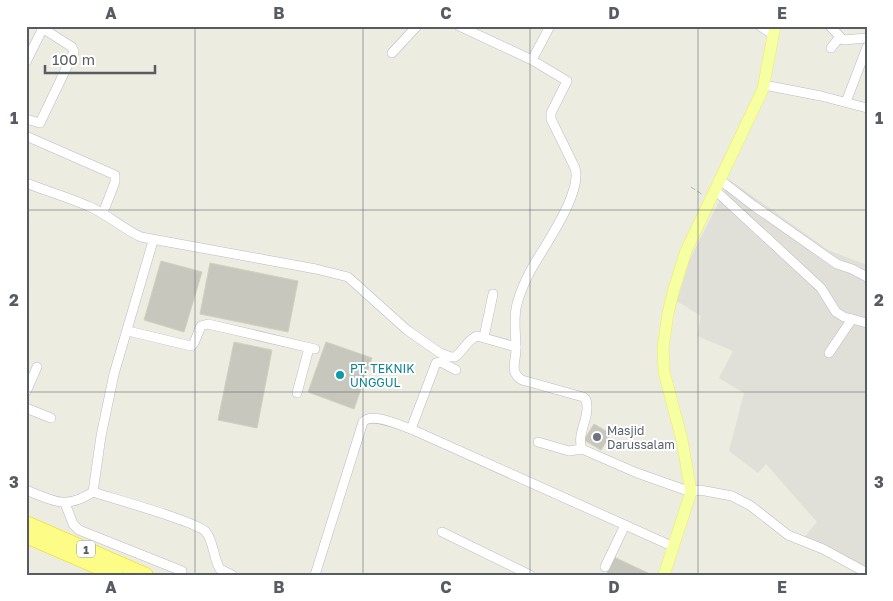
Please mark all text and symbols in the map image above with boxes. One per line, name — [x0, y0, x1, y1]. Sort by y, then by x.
text: A — [105, 3, 117, 23]
text: B — [273, 3, 285, 23]
text: C — [440, 3, 452, 23]
text: D — [608, 3, 620, 23]
text: E — [777, 3, 787, 23]
scale bar — [45, 42, 155, 74]
text: 100 m — [52, 50, 95, 68]
text: 1 — [10, 108, 18, 128]
text: 1 — [875, 108, 883, 128]
text: 2 — [9, 290, 19, 310]
text: 2 — [874, 290, 884, 310]
place label: PT. TEKNIK UNGGUL — [350, 361, 415, 390]
marker: PT. TEKNIK UNGGUL — [334, 369, 346, 381]
place label: Masjid Darussalam — [607, 423, 675, 452]
marker: Masjid Darussalam — [591, 431, 603, 443]
text: 3 — [9, 472, 19, 492]
text: 3 — [874, 472, 884, 492]
road number: 1 — [77, 540, 95, 558]
text: A — [105, 577, 117, 597]
text: B — [273, 577, 285, 597]
text: C — [440, 577, 452, 597]
text: D — [608, 577, 620, 597]
text: E — [777, 577, 787, 597]

